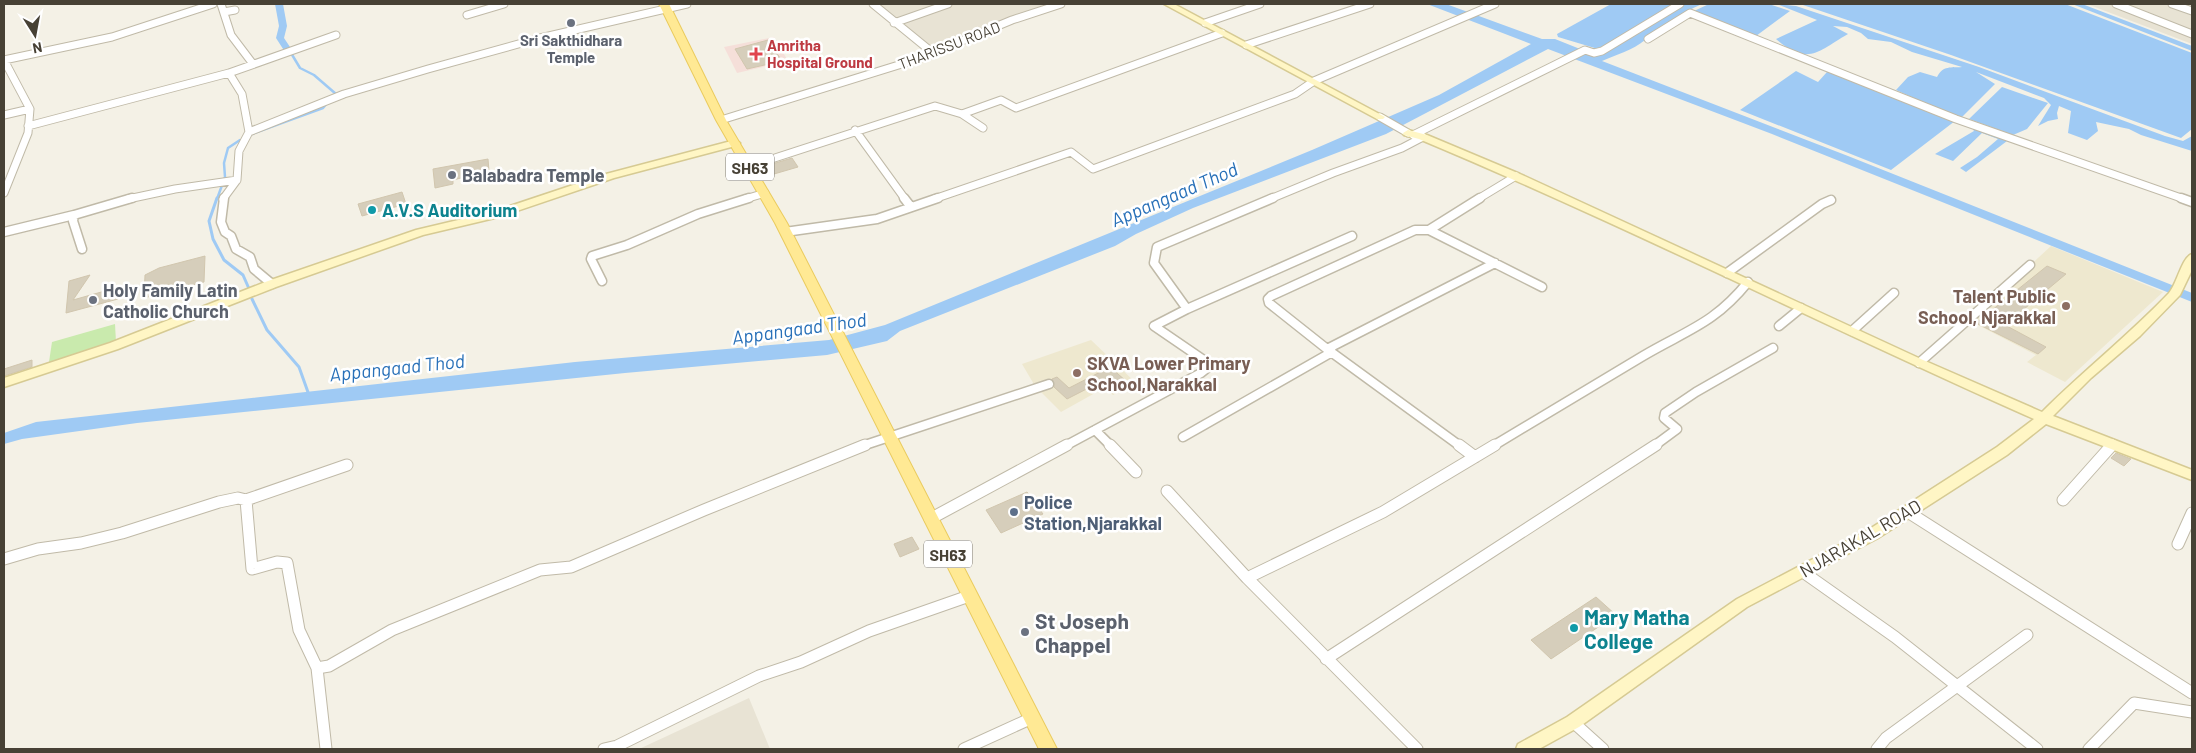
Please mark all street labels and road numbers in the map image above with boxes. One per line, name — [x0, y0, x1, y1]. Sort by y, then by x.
street label: THARISSU ROAD — [895, 17, 1003, 73]
road number: SH63 — [726, 154, 774, 180]
street label: NJARAKAL ROAD — [1795, 494, 1925, 582]
road number: SH63 — [924, 540, 972, 568]

